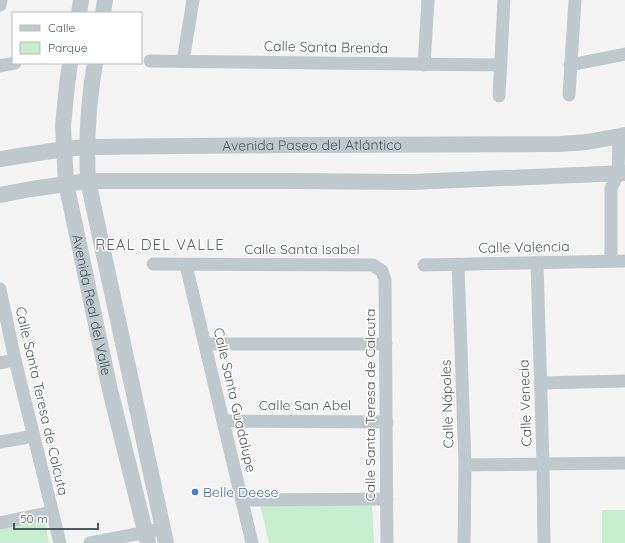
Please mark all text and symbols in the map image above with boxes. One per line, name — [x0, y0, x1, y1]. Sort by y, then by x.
legend — [12, 12, 142, 64]
text: Calle — [48, 20, 76, 35]
street label: Calle Santa Brenda — [264, 37, 388, 57]
text: Parque — [48, 40, 88, 55]
street label: Avenida Paseo del Atlántico — [222, 136, 402, 155]
street label: Avenida Real del Valle — [68, 233, 116, 377]
district label: REAL DEL VALLE — [95, 235, 225, 254]
street label: Calle Valencia — [478, 237, 570, 257]
street label: Calle Santa Isabel — [244, 240, 360, 258]
street label: Calle Santa Teresa de Calcuta — [12, 305, 72, 497]
street label: Calle Santa Teresa de Calcuta — [361, 308, 379, 502]
street label: Calle Santa Guadalupe — [210, 326, 260, 474]
street label: Calle Nápoles — [436, 359, 458, 449]
street label: Calle Venecia — [514, 359, 536, 447]
street label: Calle San Abel — [259, 396, 351, 414]
place label: Belle Deese — [203, 483, 279, 501]
marker: Belle Deese — [190, 487, 200, 497]
scale bar — [14, 505, 98, 531]
text: 50 m — [20, 511, 48, 526]

